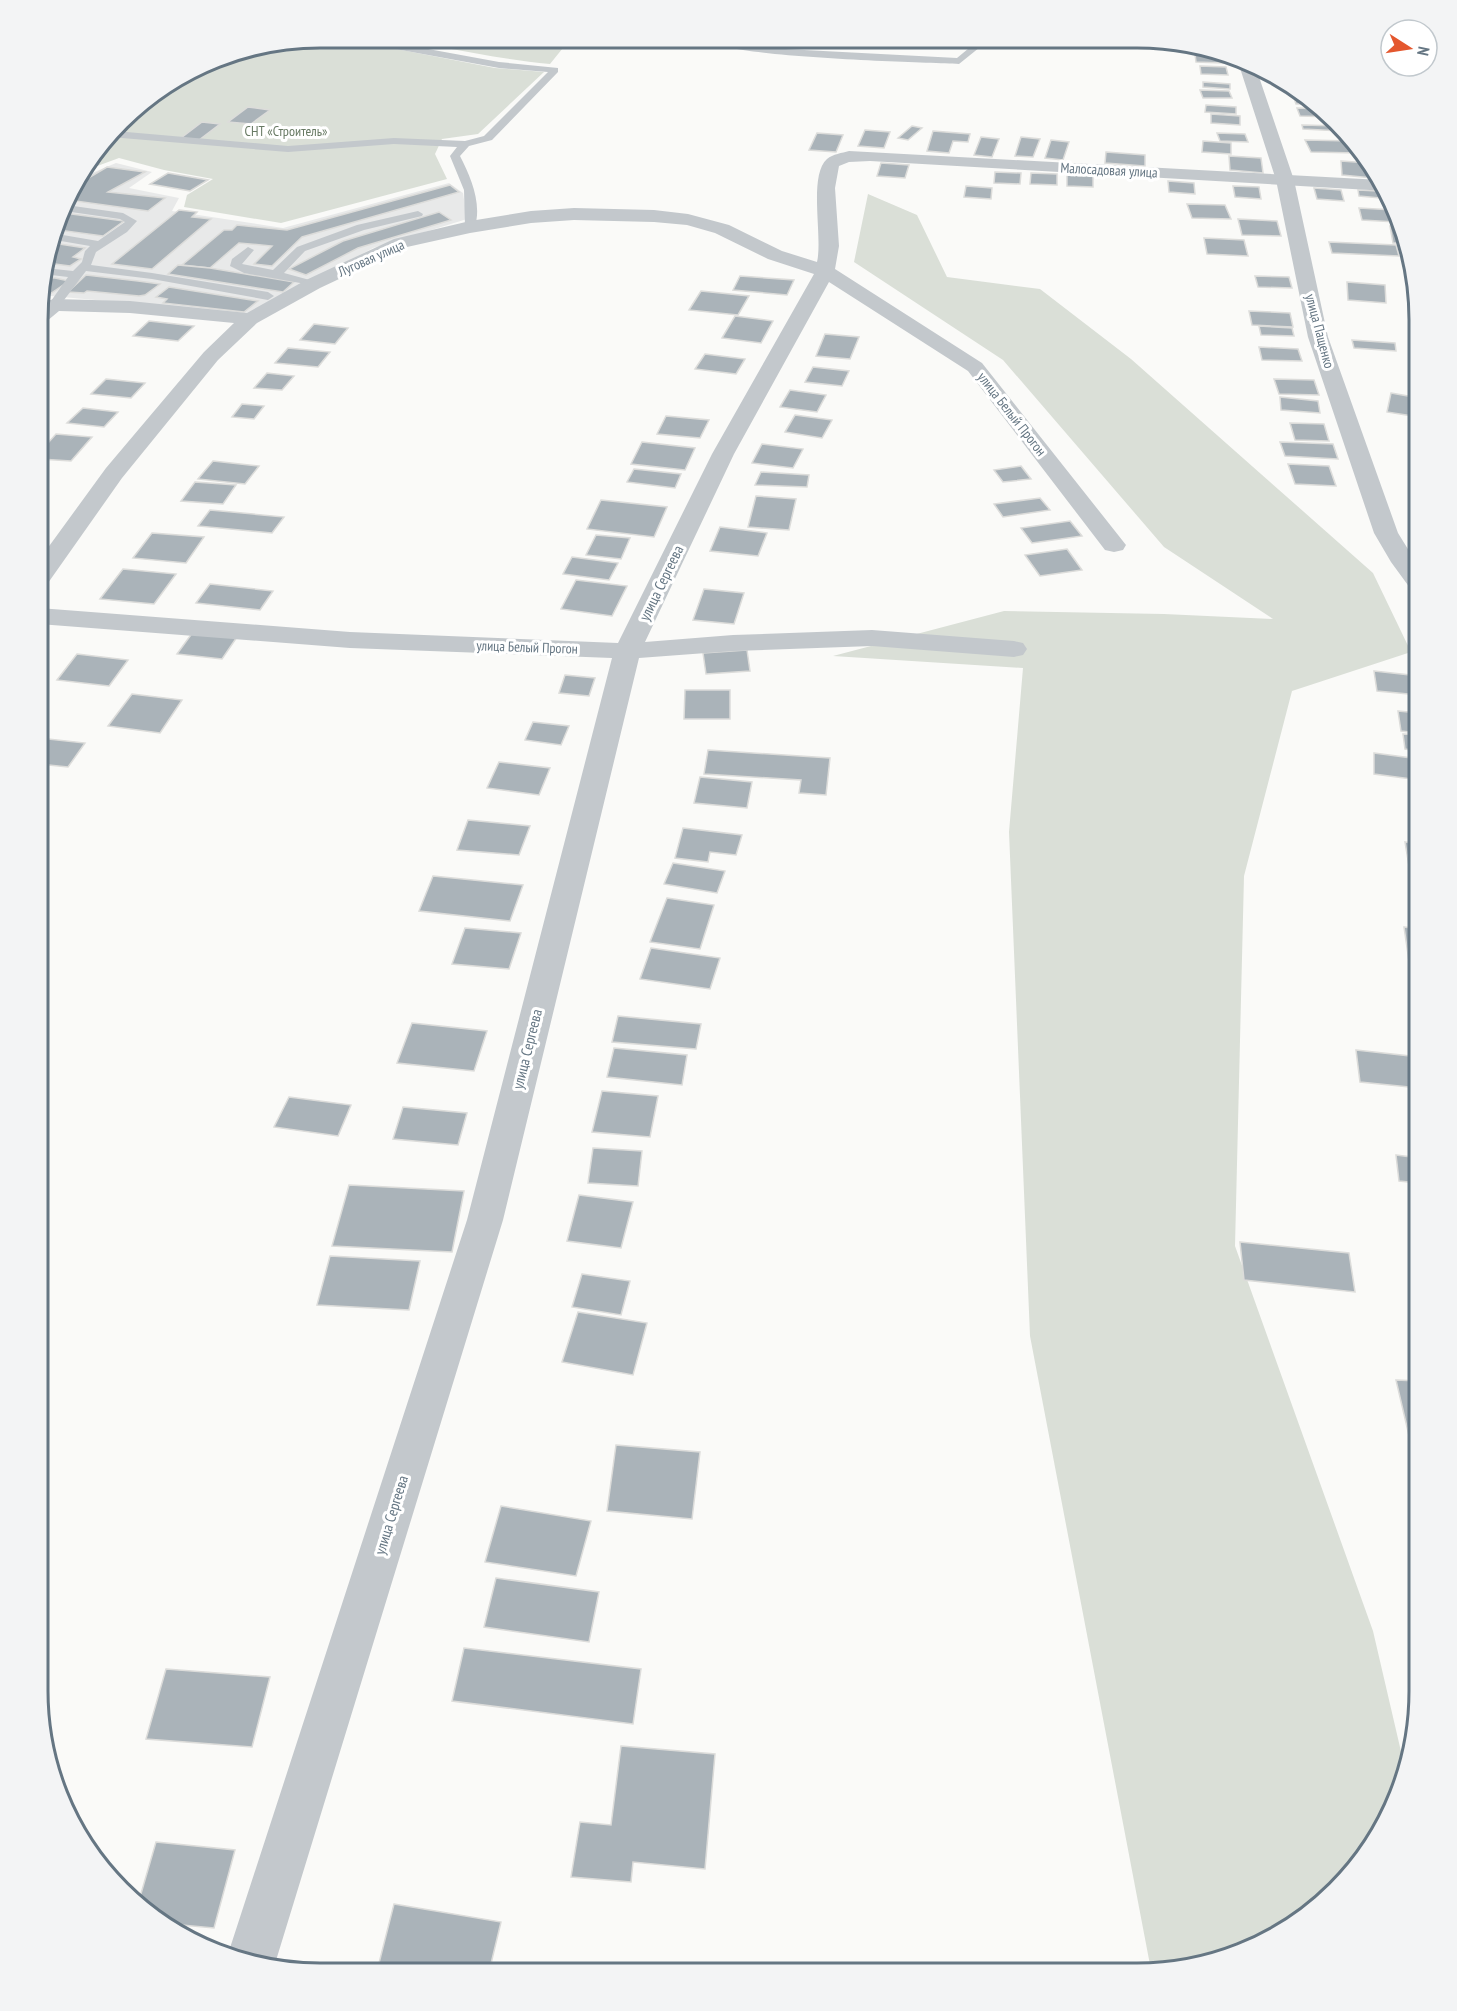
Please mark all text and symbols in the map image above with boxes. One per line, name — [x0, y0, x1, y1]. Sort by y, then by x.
north arrow — [1379, 18, 1439, 78]
text: N — [1413, 45, 1434, 57]
park label: СНТ «Строитель» — [245, 122, 327, 140]
street label: Малосадовая улица — [1060, 158, 1158, 182]
street label: Луговая улица — [334, 235, 407, 281]
street label: улица Пащенко — [1301, 292, 1339, 370]
street label: улица Белый Прогон — [974, 368, 1050, 460]
street label: улица Сергеева — [635, 542, 687, 624]
street label: улица Белый Прогон — [476, 636, 578, 658]
street label: улица Сергеева — [508, 1007, 546, 1091]
street label: улица Сергеева — [370, 1473, 412, 1557]

